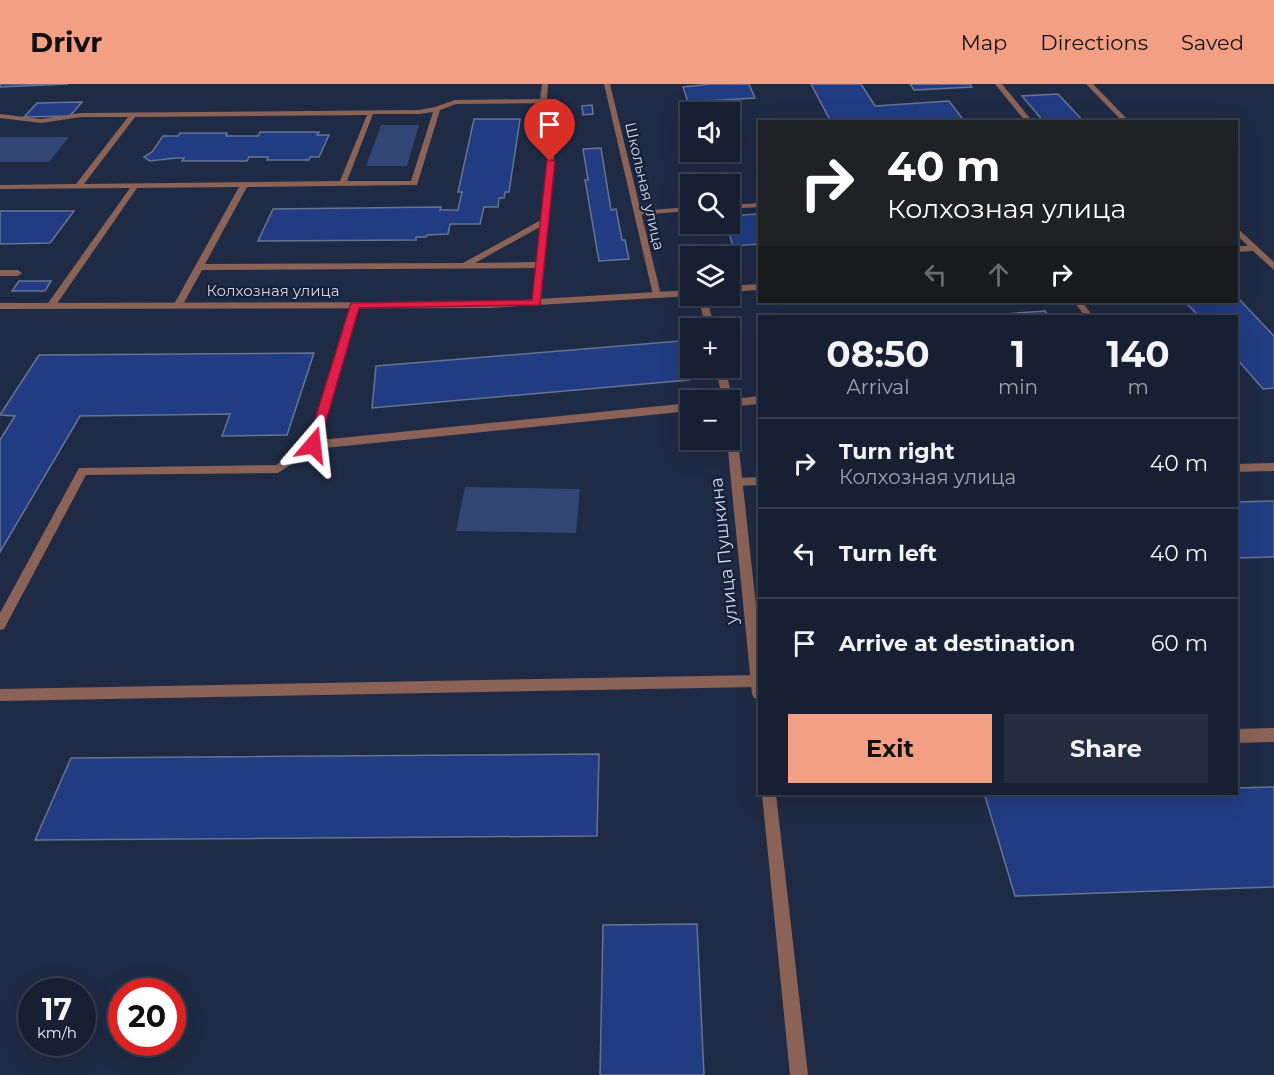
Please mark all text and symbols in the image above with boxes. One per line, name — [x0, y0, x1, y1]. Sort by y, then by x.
text: Drivr — [30, 25, 102, 59]
text: Map — [961, 30, 1007, 55]
text: Directions — [1040, 30, 1148, 55]
text: Saved — [1181, 30, 1244, 55]
pin — [524, 99, 575, 161]
map controls — [680, 102, 740, 450]
button: sound — [680, 102, 740, 162]
icon: arrive — [533, 108, 566, 141]
street label: Школьная улица — [621, 120, 669, 252]
text: 40 m — [887, 140, 1000, 192]
icon: right — [788, 144, 866, 222]
button: search — [680, 174, 740, 234]
text: Колхозная улица — [887, 192, 1126, 225]
button: layers — [680, 246, 740, 306]
icon: left — [919, 258, 952, 291]
icon: ahead — [982, 258, 1015, 291]
icon: right — [1045, 258, 1078, 291]
street label: Колхозная улица — [207, 281, 339, 300]
button: + — [680, 318, 740, 378]
text: 08:50 — [826, 332, 930, 376]
text: 1 — [1011, 332, 1025, 376]
text: 140 — [1106, 332, 1170, 376]
text: Arrival — [846, 375, 910, 399]
text: min — [998, 375, 1038, 399]
text: m — [1127, 375, 1149, 399]
button: − — [680, 390, 740, 450]
position arrow — [281, 413, 345, 477]
text: Turn right — [839, 438, 954, 465]
icon: right — [788, 447, 821, 480]
text: 40 m — [1150, 450, 1208, 477]
text: Колхозная улица — [839, 465, 1016, 489]
street label: улица Пушкина — [705, 476, 743, 627]
icon: left — [788, 537, 821, 570]
text: Turn left — [839, 540, 937, 567]
text: 40 m — [1150, 540, 1208, 567]
icon: arrive — [788, 627, 821, 660]
text: Arrive at destination — [839, 630, 1075, 657]
text: 60 m — [1151, 630, 1208, 657]
button: Exit — [788, 714, 992, 783]
button: Share — [1004, 714, 1208, 783]
speed limit sign: 20 — [108, 978, 186, 1056]
text: 17 — [42, 991, 72, 1028]
text: km/h — [37, 1023, 77, 1042]

